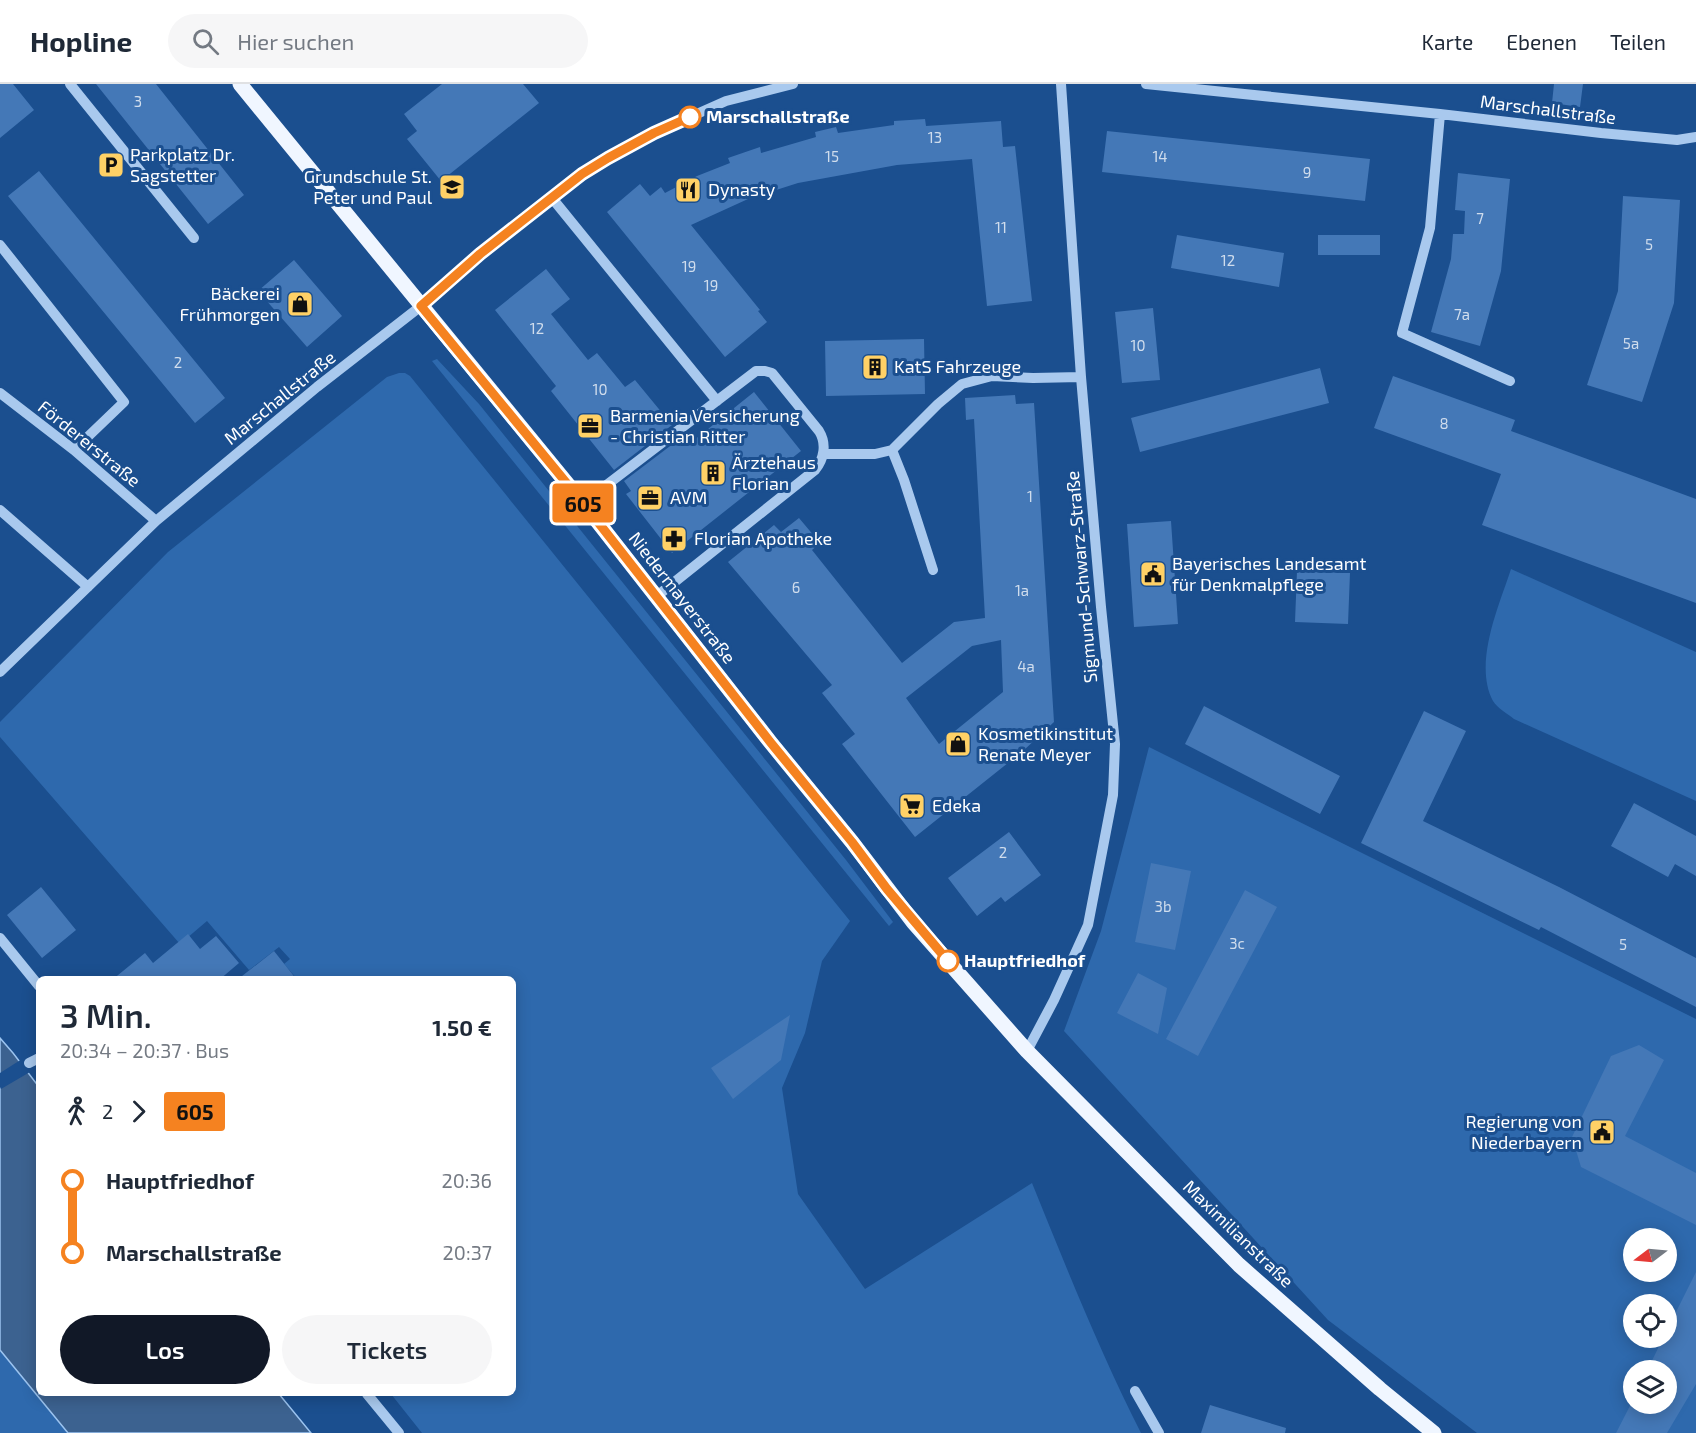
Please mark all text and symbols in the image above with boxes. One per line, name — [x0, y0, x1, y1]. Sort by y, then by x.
search box — [168, 14, 588, 68]
text: Hopline — [30, 24, 132, 58]
icon: search — [189, 25, 222, 58]
text: Hier suchen — [237, 28, 354, 54]
text: Karte — [1422, 29, 1473, 54]
text: Ebenen — [1506, 29, 1577, 54]
text: Teilen — [1610, 29, 1666, 54]
street label: Marschallstraße — [1479, 90, 1617, 128]
house number: 3 — [134, 92, 142, 110]
place label: Marschallstraße — [706, 105, 850, 127]
marker: Marschallstraße — [679, 106, 701, 128]
house number: 13 — [928, 128, 942, 146]
place label: Parkplatz Dr. Sagstetter — [130, 143, 235, 186]
house number: 15 — [825, 147, 839, 165]
house number: 14 — [1152, 147, 1168, 165]
parking icon: Parkplatz Dr. Sagstetter — [96, 150, 126, 180]
house number: 9 — [1303, 163, 1311, 181]
place label: Grundschule St. Peter und Paul — [304, 165, 433, 208]
school or university icon: Grundschule St. Peter und Paul — [437, 172, 467, 202]
restaurant icon: Dynasty — [673, 175, 703, 205]
place label: Dynasty — [708, 178, 776, 200]
house number: 7 — [1476, 209, 1484, 227]
house number: 11 — [995, 218, 1007, 236]
house number: 5 — [1645, 235, 1653, 253]
house number: 12 — [1221, 251, 1235, 269]
house number: 19 — [682, 257, 696, 275]
house number: 19 — [704, 276, 718, 294]
place label: Bäckerei Frühmorgen — [179, 282, 280, 325]
shop icon: Bäckerei Frühmorgen — [285, 289, 315, 319]
house number: 7a — [1454, 305, 1470, 323]
house number: 12 — [530, 319, 544, 337]
house number: 5a — [1623, 334, 1639, 352]
house number: 10 — [1130, 336, 1146, 354]
street label: Marschallstraße — [219, 346, 339, 449]
building icon: KatS Fahrzeuge — [860, 352, 890, 382]
house number: 2 — [174, 353, 182, 371]
place label: KatS Fahrzeuge — [894, 355, 1021, 377]
house number: 10 — [592, 380, 608, 398]
street label: Fördererstraße — [34, 395, 145, 491]
place label: Barmenia Versicherung - Christian Ritter — [610, 404, 800, 447]
office icon: Barmenia Versicherung - Christian Ritter — [575, 411, 605, 441]
house number: 8 — [1439, 414, 1449, 432]
place label: Ärztehaus Florian — [732, 451, 816, 494]
building icon: Ärztehaus Florian — [698, 458, 728, 488]
street label: Sigmund-Schwarz-Straße — [1061, 470, 1101, 684]
office icon: AVM — [635, 483, 665, 513]
line badge: 605 — [548, 484, 618, 522]
place label: AVM — [670, 486, 707, 508]
house number: 1 — [1027, 487, 1033, 505]
text: 605 — [564, 491, 602, 516]
pharmacy icon: Florian Apotheke — [659, 524, 689, 554]
street label: Niedermayerstraße — [625, 527, 741, 668]
place label: Florian Apotheke — [694, 527, 832, 549]
place label: Bayerisches Landesamt für Denkmalpflege — [1172, 552, 1366, 595]
public building icon: Bayerisches Landesamt für Denkmalpflege — [1138, 559, 1168, 589]
house number: 6 — [792, 578, 800, 596]
house number: 1a — [1015, 581, 1029, 599]
house number: 4a — [1017, 657, 1035, 675]
place label: Kosmetikinstitut Renate Meyer — [978, 722, 1113, 765]
shop icon: Kosmetikinstitut Renate Meyer — [943, 729, 973, 759]
supermarket icon: Edeka — [897, 791, 927, 821]
place label: Edeka — [932, 794, 981, 816]
house number: 2 — [999, 843, 1007, 861]
house number: 3b — [1155, 897, 1171, 915]
house number: 3c — [1229, 934, 1245, 952]
house number: 5 — [1619, 935, 1627, 953]
place label: Hauptfriedhof — [964, 949, 1086, 971]
marker: Hauptfriedhof — [937, 950, 959, 972]
text: 3 Min. — [60, 995, 152, 1035]
text: 1.50 € — [432, 1014, 492, 1040]
text: 20:34 – 20:37 · Bus — [60, 1038, 229, 1062]
icon: walk — [60, 1095, 93, 1128]
icon: forward — [122, 1095, 155, 1128]
text: 2 — [102, 1099, 113, 1123]
text: 605 — [176, 1099, 213, 1124]
place label: Regierung von Niederbayern — [1465, 1110, 1582, 1153]
public building icon: Regierung von Niederbayern — [1587, 1117, 1617, 1147]
text: Hauptfriedhof — [106, 1167, 254, 1193]
text: 20:36 — [441, 1168, 492, 1192]
street label: Maximilianstraße — [1179, 1175, 1298, 1292]
north arrow — [1623, 1228, 1677, 1282]
map controls — [1623, 1228, 1677, 1414]
text: Marschallstraße — [106, 1239, 282, 1265]
text: 20:37 — [443, 1240, 492, 1264]
button: locate — [1623, 1294, 1677, 1348]
button: Los — [60, 1315, 270, 1384]
button: Tickets — [282, 1315, 492, 1384]
button: layers — [1623, 1360, 1677, 1414]

